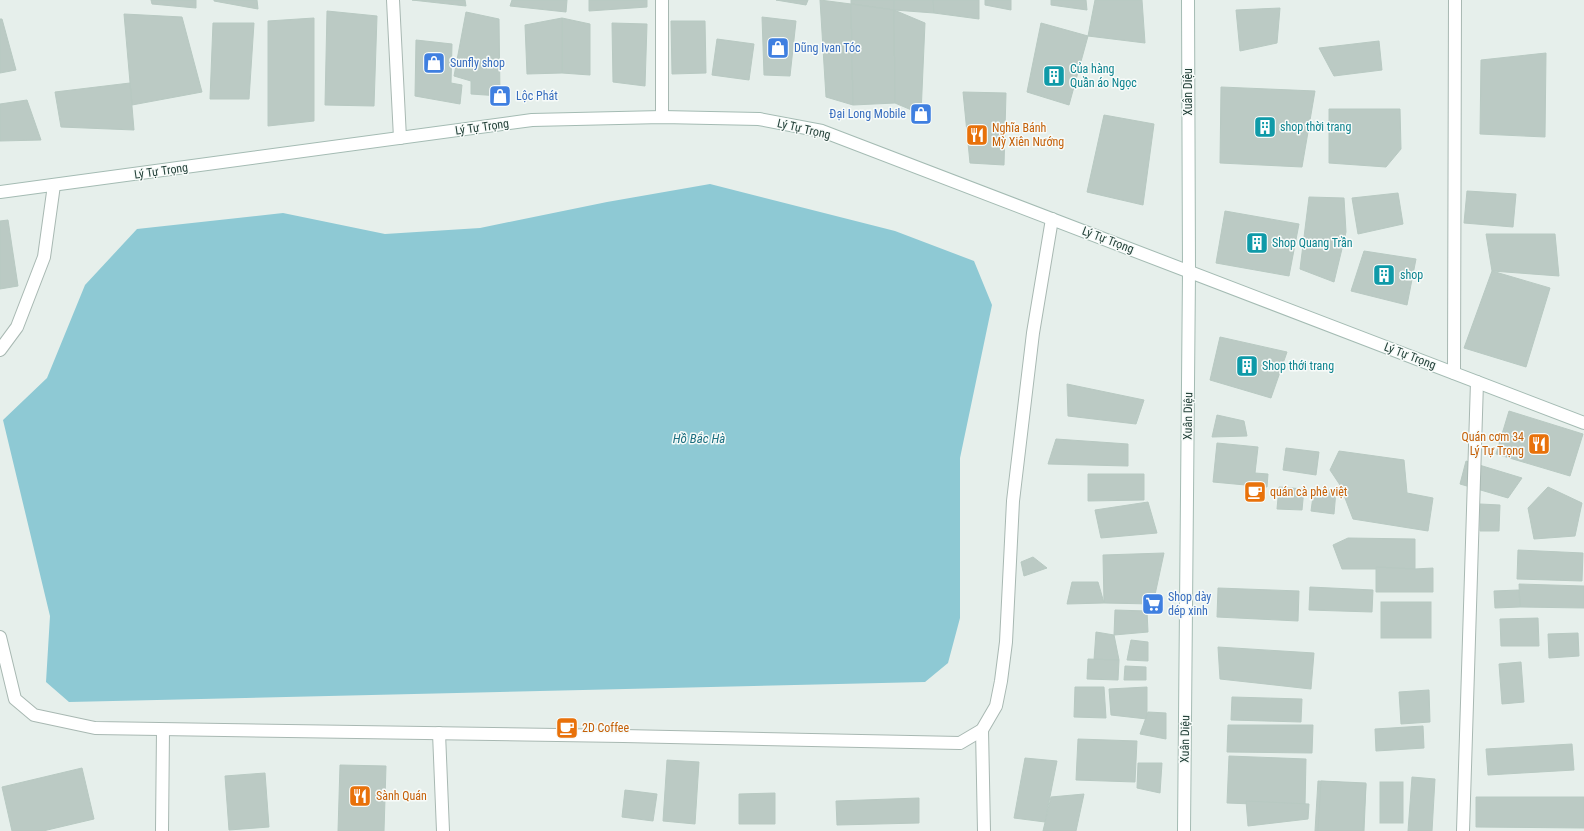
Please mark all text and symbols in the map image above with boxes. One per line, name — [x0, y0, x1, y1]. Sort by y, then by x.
shop icon: Dũng Ivan Tóc — [765, 35, 791, 61]
place label: Dũng Ivan Tóc — [794, 41, 861, 55]
shop icon: Sunfly shop — [421, 50, 447, 76]
place label: Sunfly shop — [450, 56, 505, 70]
place label: Của hàng Quần áo Ngọc — [1070, 62, 1137, 90]
building icon: Của hàng Quần áo Ngọc — [1041, 63, 1067, 89]
street label: Xuân Diệu — [1181, 68, 1195, 116]
shop icon: Lộc Phát — [487, 83, 513, 109]
place label: Lộc Phát — [516, 89, 558, 103]
shop icon: Đại Long Mobile — [908, 101, 934, 127]
place label: Đại Long Mobile — [829, 107, 906, 121]
building icon: shop thời trang — [1252, 114, 1278, 140]
street label: Lý Tự Trọng — [454, 116, 510, 138]
street label: Lý Tự Trọng — [776, 116, 832, 142]
place label: shop thời trang — [1280, 120, 1351, 134]
place label: Nghĩa Bánh Mỳ Xiên Nướng — [992, 121, 1064, 149]
restaurant icon: Nghĩa Bánh Mỳ Xiên Nướng — [964, 122, 990, 148]
street label: Lý Tự Trọng — [133, 160, 189, 182]
street label: Lý Tự Trọng — [1080, 224, 1136, 256]
building icon: Shop Quang Trần — [1244, 230, 1270, 256]
place label: Shop Quang Trần — [1272, 236, 1353, 250]
building icon: shop — [1371, 262, 1397, 288]
place label: shop — [1400, 268, 1423, 282]
street label: Lý Tự Trọng — [1382, 340, 1438, 372]
building icon: Shop thới trang — [1234, 353, 1260, 379]
place label: Shop thới trang — [1262, 359, 1334, 373]
street label: Xuân Diệu — [1181, 392, 1195, 440]
place label: Quán cơm 34 Lý Tự Trọng — [1461, 430, 1524, 458]
water label: Hồ Bắc Hà — [673, 431, 725, 446]
restaurant icon: Quán cơm 34 Lý Tự Trọng — [1526, 431, 1552, 457]
cafe icon: quán cà phê việt — [1242, 479, 1268, 505]
place label: quán cà phê việt — [1270, 485, 1348, 499]
place label: Shop dày dép xinh — [1168, 590, 1211, 618]
supermarket icon: Shop dày dép xinh — [1140, 591, 1166, 617]
cafe icon: 2D Coffee — [554, 715, 580, 741]
street label: Xuân Diệu — [1178, 715, 1192, 763]
place label: 2D Coffee — [582, 721, 629, 735]
restaurant icon: Sành Quán — [347, 783, 373, 809]
place label: Sành Quán — [376, 789, 427, 803]

